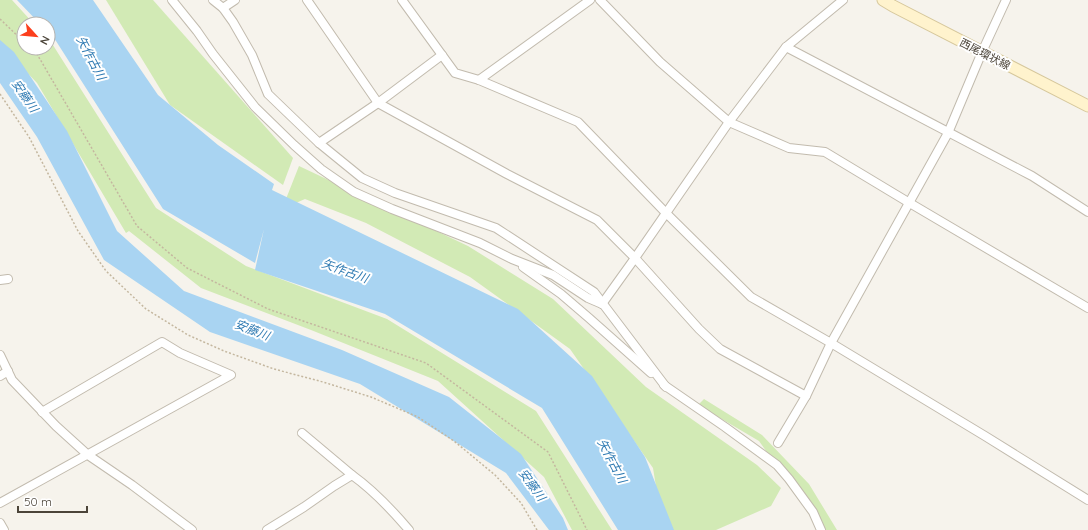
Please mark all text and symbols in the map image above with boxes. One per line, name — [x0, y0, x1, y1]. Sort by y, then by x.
north arrow — [16, 16, 56, 56]
water label: 矢作古川 — [74, 33, 110, 84]
text: N — [37, 34, 53, 47]
street label: 西尾環状線 — [957, 35, 1013, 73]
water label: 安藤川 — [9, 77, 43, 116]
water label: 矢作古川 — [320, 255, 372, 286]
water label: 安藤川 — [233, 316, 274, 344]
water label: 矢作古川 — [595, 436, 631, 487]
water label: 安藤川 — [516, 466, 550, 505]
scale bar — [18, 488, 87, 514]
text: 50 m — [24, 494, 52, 509]

